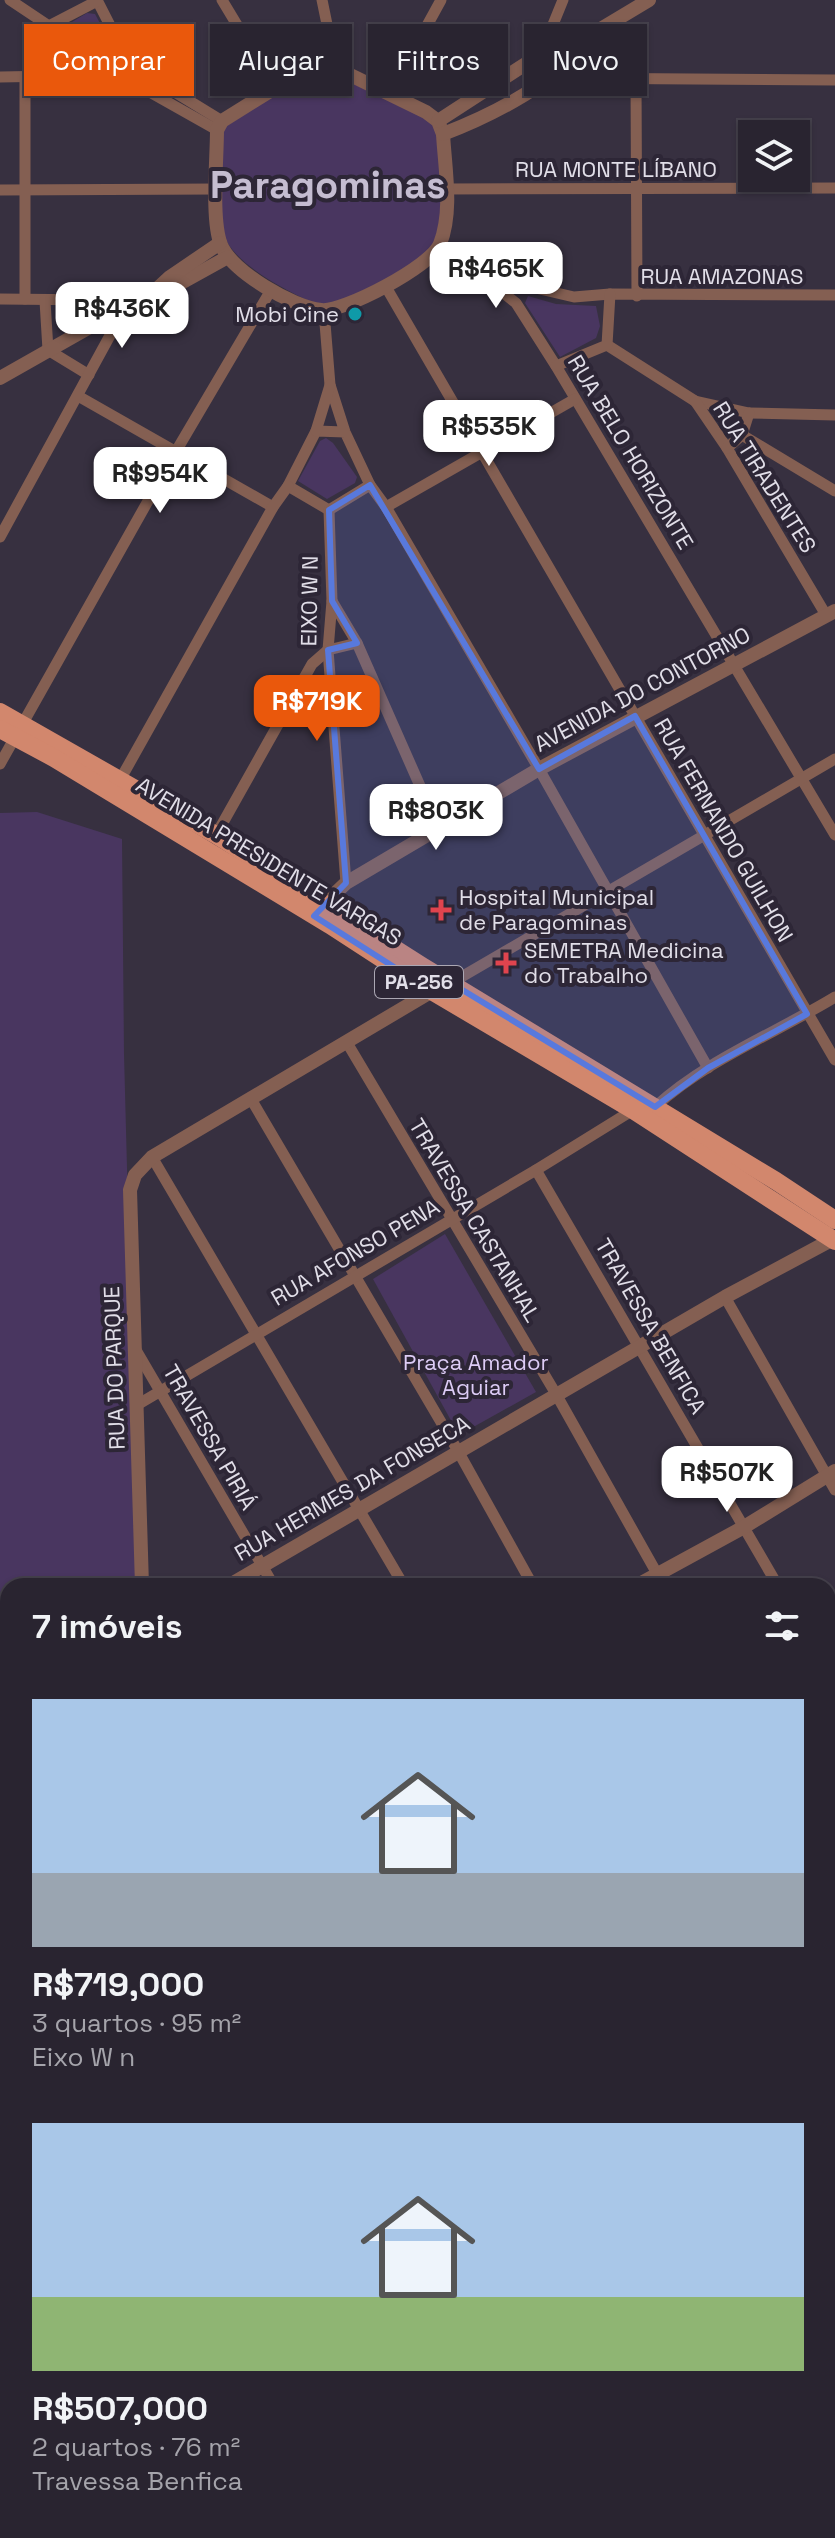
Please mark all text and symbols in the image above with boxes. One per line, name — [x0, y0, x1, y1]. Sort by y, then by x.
chip: Comprar — [24, 24, 194, 96]
chip: Alugar — [210, 24, 352, 96]
chip: Filtros — [368, 24, 508, 96]
chip: Novo — [524, 24, 647, 96]
map controls — [738, 120, 810, 192]
button: layers — [738, 120, 810, 192]
street label: RUA MONTE LÍBANO — [515, 155, 717, 183]
district label: Paragominas — [210, 161, 446, 209]
pin: R$465K — [431, 242, 561, 310]
text: R$465K — [448, 251, 544, 285]
street label: RUA AMAZONAS — [641, 262, 803, 290]
pin: R$436K — [57, 282, 187, 350]
text: R$436K — [74, 291, 170, 325]
place label: Mobi Cine — [235, 300, 339, 328]
marker: Mobi Cine — [346, 305, 364, 323]
street label: RUA BELO HORIZONTE — [562, 350, 700, 554]
street label: RUA TIRADENTES — [707, 396, 823, 558]
pin: R$535K — [424, 400, 554, 468]
text: R$535K — [441, 409, 537, 443]
pin: R$954K — [95, 447, 225, 515]
text: R$954K — [112, 456, 208, 490]
street label: EIXO W N — [294, 555, 324, 647]
street label: AVENIDA DO CONTORNO — [529, 620, 755, 758]
pin: R$719K — [252, 675, 382, 743]
text: R$719K — [272, 684, 362, 718]
street label: RUA FERNANDO GUILHON — [648, 713, 800, 947]
street label: AVENIDA PRESIDENTE VARGAS — [131, 770, 407, 952]
pin: R$803K — [371, 784, 501, 852]
text: R$803K — [388, 793, 484, 827]
place label: Hospital Municipal de Paragominas — [459, 883, 654, 936]
marker: Hospital Municipal de Paragominas — [430, 899, 452, 921]
place label: SEMETRA Medicina do Trabalho — [524, 936, 724, 989]
marker: SEMETRA Medicina do Trabalho — [495, 952, 517, 974]
road number: PA-256 — [375, 966, 463, 998]
street label: TRAVESSA CASTANHAL — [403, 1113, 547, 1327]
street label: RUA AFONSO PENA — [266, 1192, 444, 1312]
street label: TRAVESSA BENFICA — [589, 1233, 713, 1419]
street label: RUA DO PARQUE — [97, 1286, 131, 1450]
park label: Praça Amador Aguiar — [403, 1348, 549, 1401]
street label: TRAVESSA PIRIÁ — [157, 1359, 263, 1515]
street label: RUA HERMES DA FONSECA — [229, 1409, 475, 1567]
pin: R$507K — [662, 1446, 792, 1514]
text: R$507K — [680, 1455, 774, 1489]
icon: filters — [760, 1604, 804, 1648]
text: 7 imóveis — [32, 1605, 183, 1648]
icon: home — [346, 1751, 490, 1895]
text: R$719,000 — [32, 1963, 204, 2006]
text: 3 quartos · 95 m² — [32, 2006, 241, 2040]
text: Eixo W n — [32, 2040, 135, 2074]
icon: home — [346, 2175, 490, 2319]
text: R$507,000 — [32, 2387, 208, 2430]
text: 2 quartos · 76 m² — [32, 2430, 240, 2464]
text: Travessa Benfica — [32, 2464, 243, 2498]

